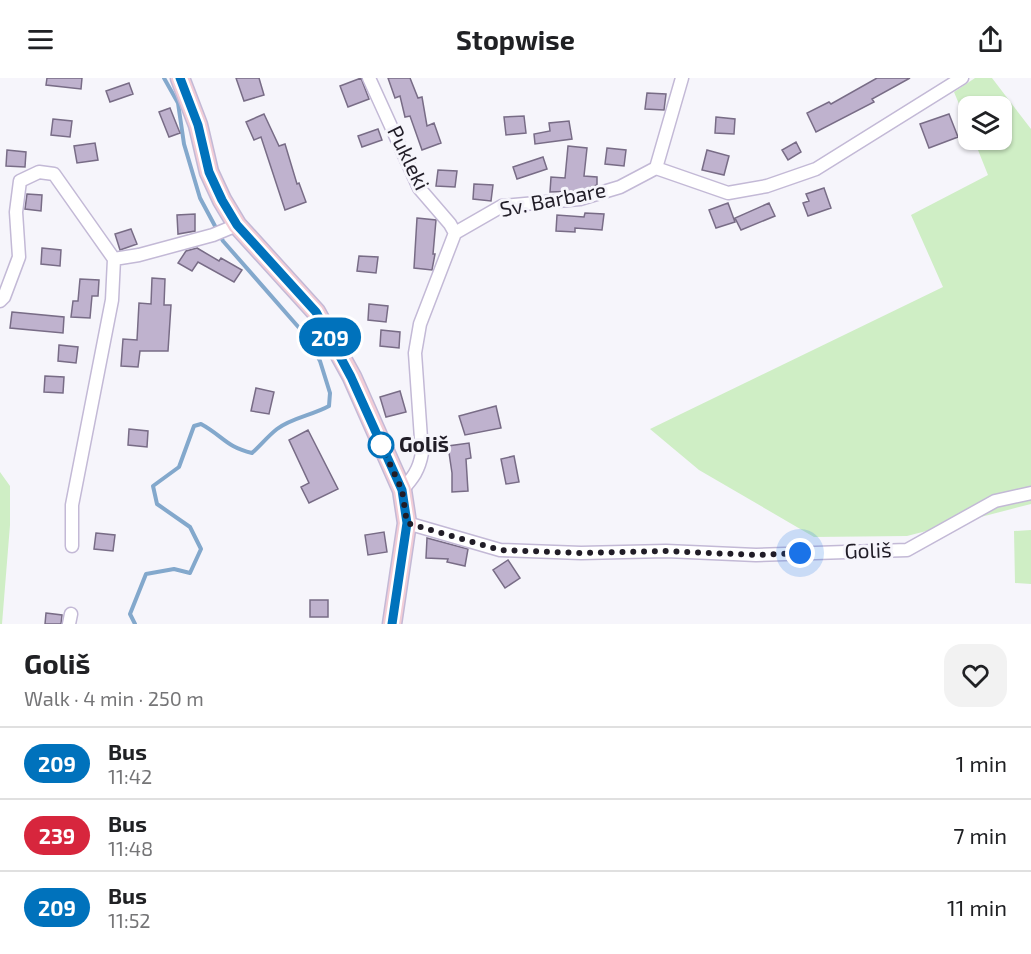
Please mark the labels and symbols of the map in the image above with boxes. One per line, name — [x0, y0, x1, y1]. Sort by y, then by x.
street label: Pukleki — [383, 121, 436, 194]
street label: Sv. Barbare — [498, 176, 608, 221]
line badge: 209 — [296, 318, 364, 356]
place label: Goliš — [399, 431, 449, 456]
marker: Goliš — [368, 432, 394, 458]
street label: Goliš — [844, 536, 892, 563]
your location — [785, 538, 815, 568]

